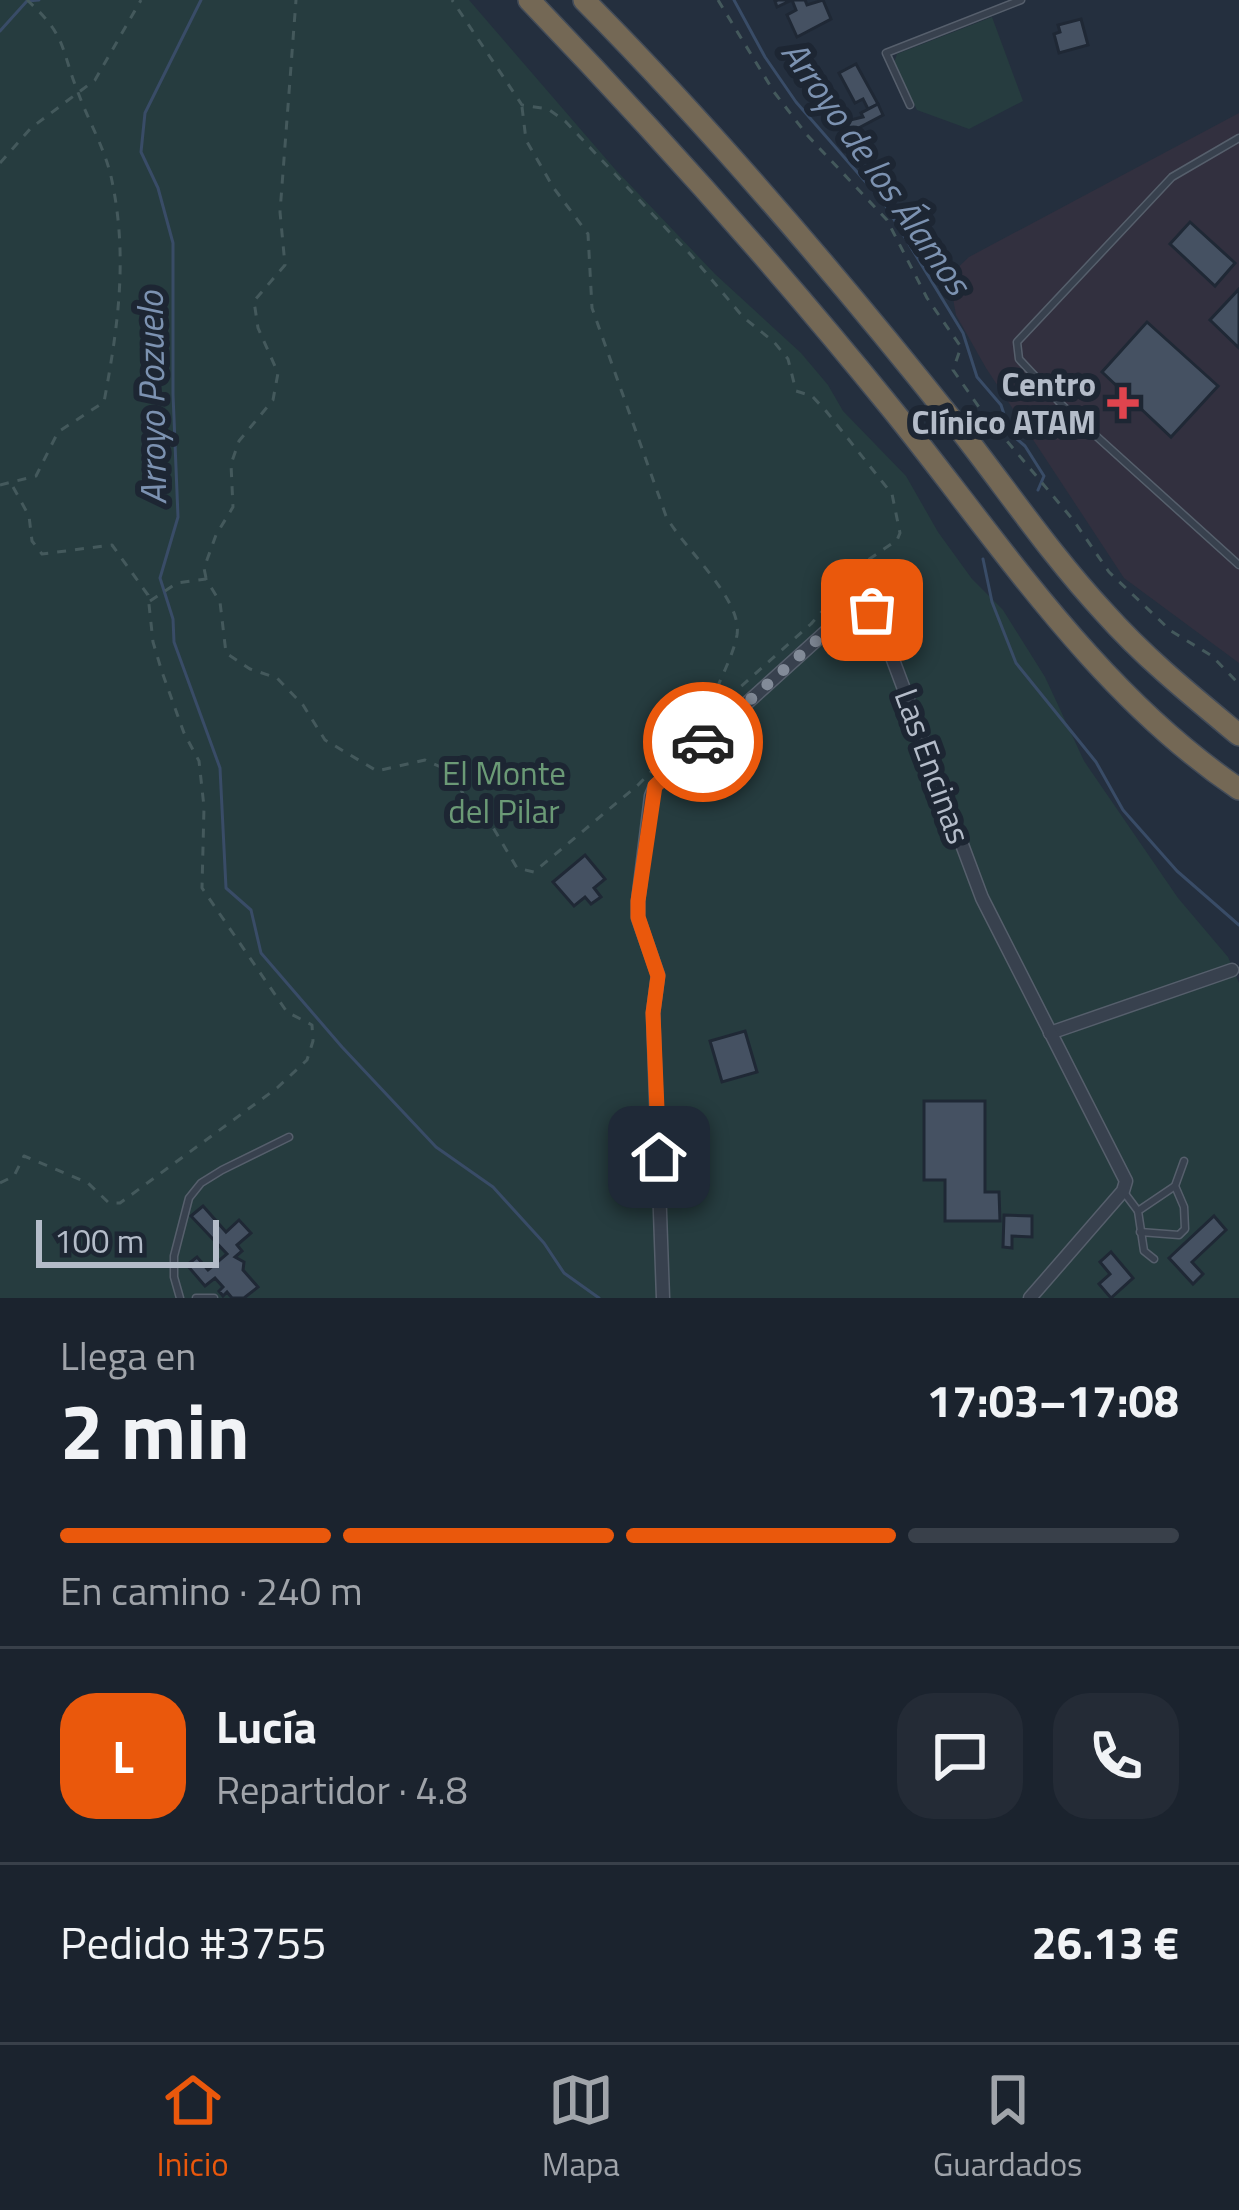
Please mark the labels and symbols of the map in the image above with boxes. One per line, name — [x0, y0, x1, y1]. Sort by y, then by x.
water label: Arroyo de los Álamos — [769, 29, 987, 307]
water label: Arroyo Pozuelo — [122, 290, 180, 505]
place label: Centro Clínico ATAM — [912, 359, 1096, 447]
marker: Centro Clínico ATAM — [1107, 387, 1139, 419]
pin — [821, 559, 923, 661]
street label: Las Encinas — [882, 681, 984, 851]
courier — [643, 682, 763, 802]
park label: El Monte del Pilar — [442, 748, 566, 836]
pin — [608, 1106, 710, 1208]
scale bar — [36, 1214, 219, 1267]

